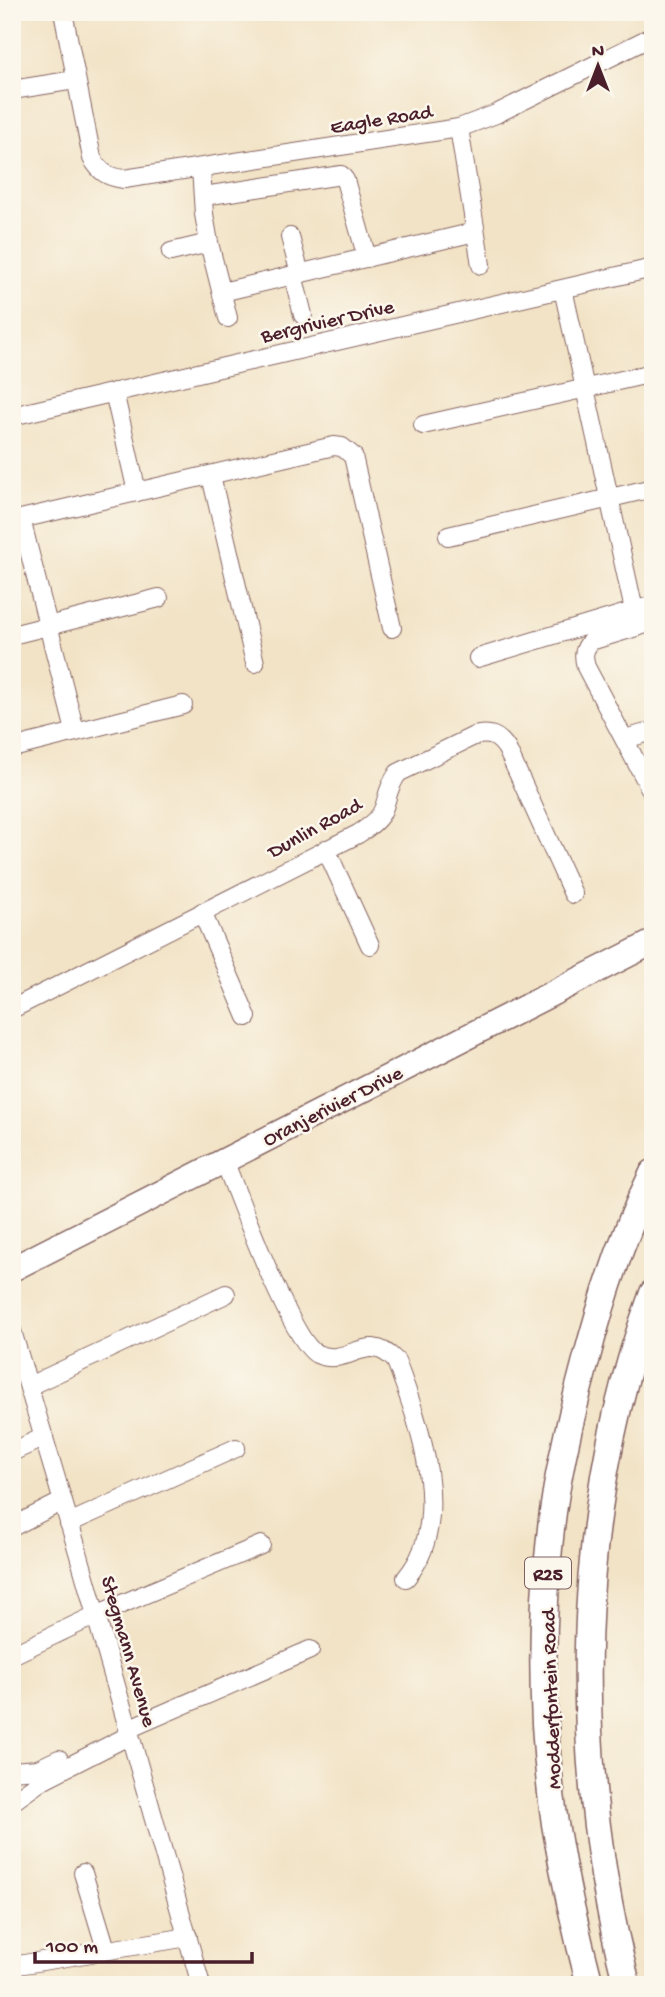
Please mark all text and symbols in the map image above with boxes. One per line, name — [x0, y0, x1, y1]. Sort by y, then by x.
north arrow — [564, 32, 634, 102]
text: N — [592, 41, 604, 64]
street label: Eagle Road — [329, 101, 436, 142]
street label: Bergrivier Drive — [258, 296, 398, 351]
street label: Dunlin Road — [263, 793, 369, 867]
street label: Oranjerivier Drive — [260, 1062, 409, 1154]
road number: R25 — [525, 1558, 571, 1588]
street label: Stegmann Avenue — [93, 1574, 160, 1731]
street label: Modderfontein Road — [538, 1607, 569, 1789]
scale bar — [35, 1920, 252, 1964]
text: 100 m — [45, 1936, 98, 1961]

